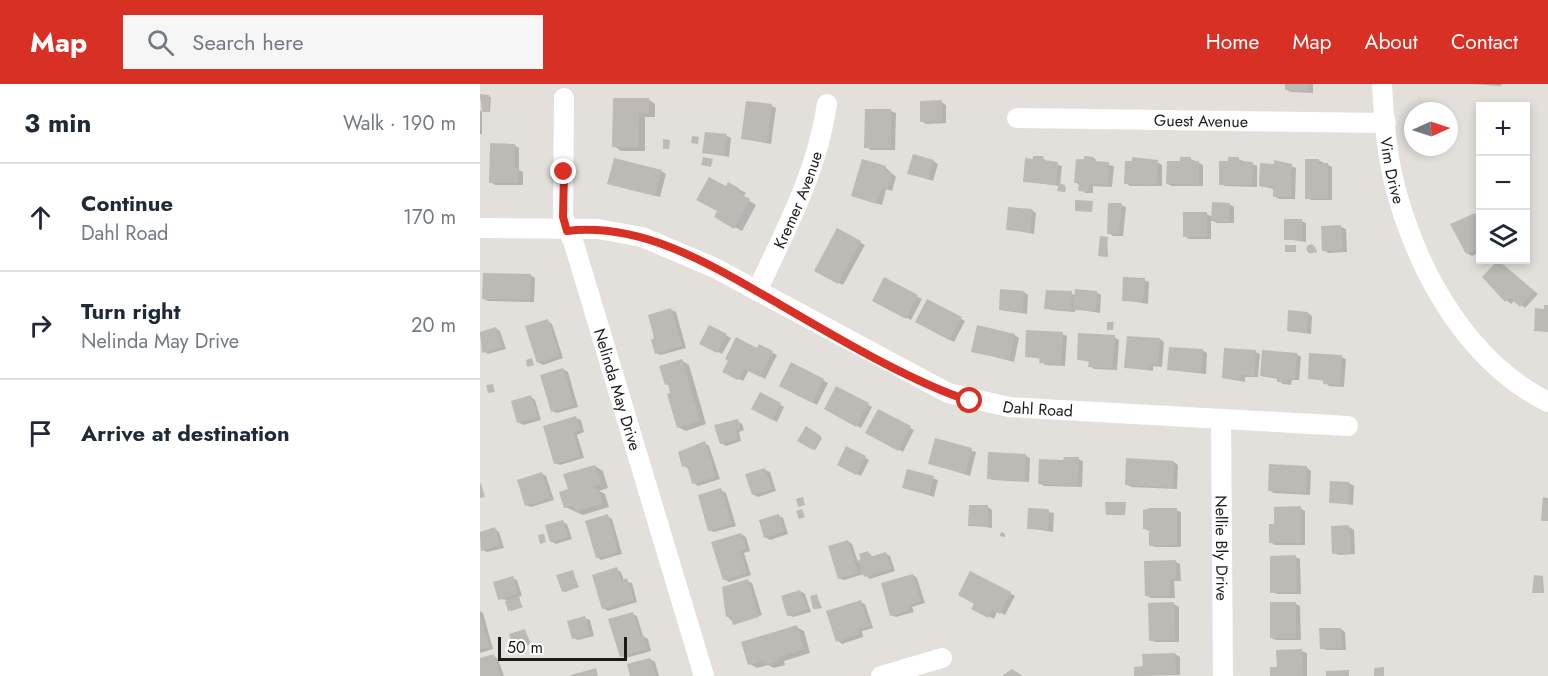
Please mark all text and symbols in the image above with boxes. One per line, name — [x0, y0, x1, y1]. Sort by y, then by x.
search box — [123, 15, 543, 69]
text: Map — [30, 22, 87, 63]
icon: search — [144, 26, 177, 59]
text: Search here — [192, 26, 304, 58]
text: Home — [1206, 27, 1259, 57]
text: Map — [1292, 27, 1332, 57]
text: About — [1365, 27, 1418, 57]
text: Contact — [1451, 27, 1518, 57]
north arrow — [1404, 102, 1458, 156]
map controls — [1476, 102, 1530, 264]
button: + — [1476, 102, 1530, 156]
text: 3 min — [24, 104, 91, 142]
text: Walk · 190 m — [343, 109, 456, 138]
street label: Guest Avenue — [1154, 109, 1248, 133]
street label: Vim Drive — [1374, 136, 1410, 206]
street label: Kremer Avenue — [768, 148, 828, 253]
button: − — [1476, 156, 1530, 210]
route end — [550, 158, 576, 184]
text: Continue — [81, 187, 173, 219]
icon: ahead — [24, 201, 57, 234]
text: 170 m — [403, 203, 456, 232]
button: layers — [1476, 210, 1530, 264]
text: Dahl Road — [81, 219, 168, 248]
text: Turn right — [81, 295, 181, 327]
icon: right — [24, 309, 57, 342]
text: 20 m — [411, 311, 456, 340]
street label: Nelinda May Drive — [588, 326, 647, 453]
text: Nelinda May Drive — [81, 327, 239, 356]
route start — [956, 387, 982, 413]
street label: Dahl Road — [1000, 395, 1074, 423]
icon: arrive — [24, 417, 57, 450]
text: Arrive at destination — [81, 417, 290, 449]
street label: Nellie Bly Drive — [1210, 495, 1233, 601]
scale bar — [498, 634, 627, 662]
text: 50 m — [507, 636, 543, 659]

